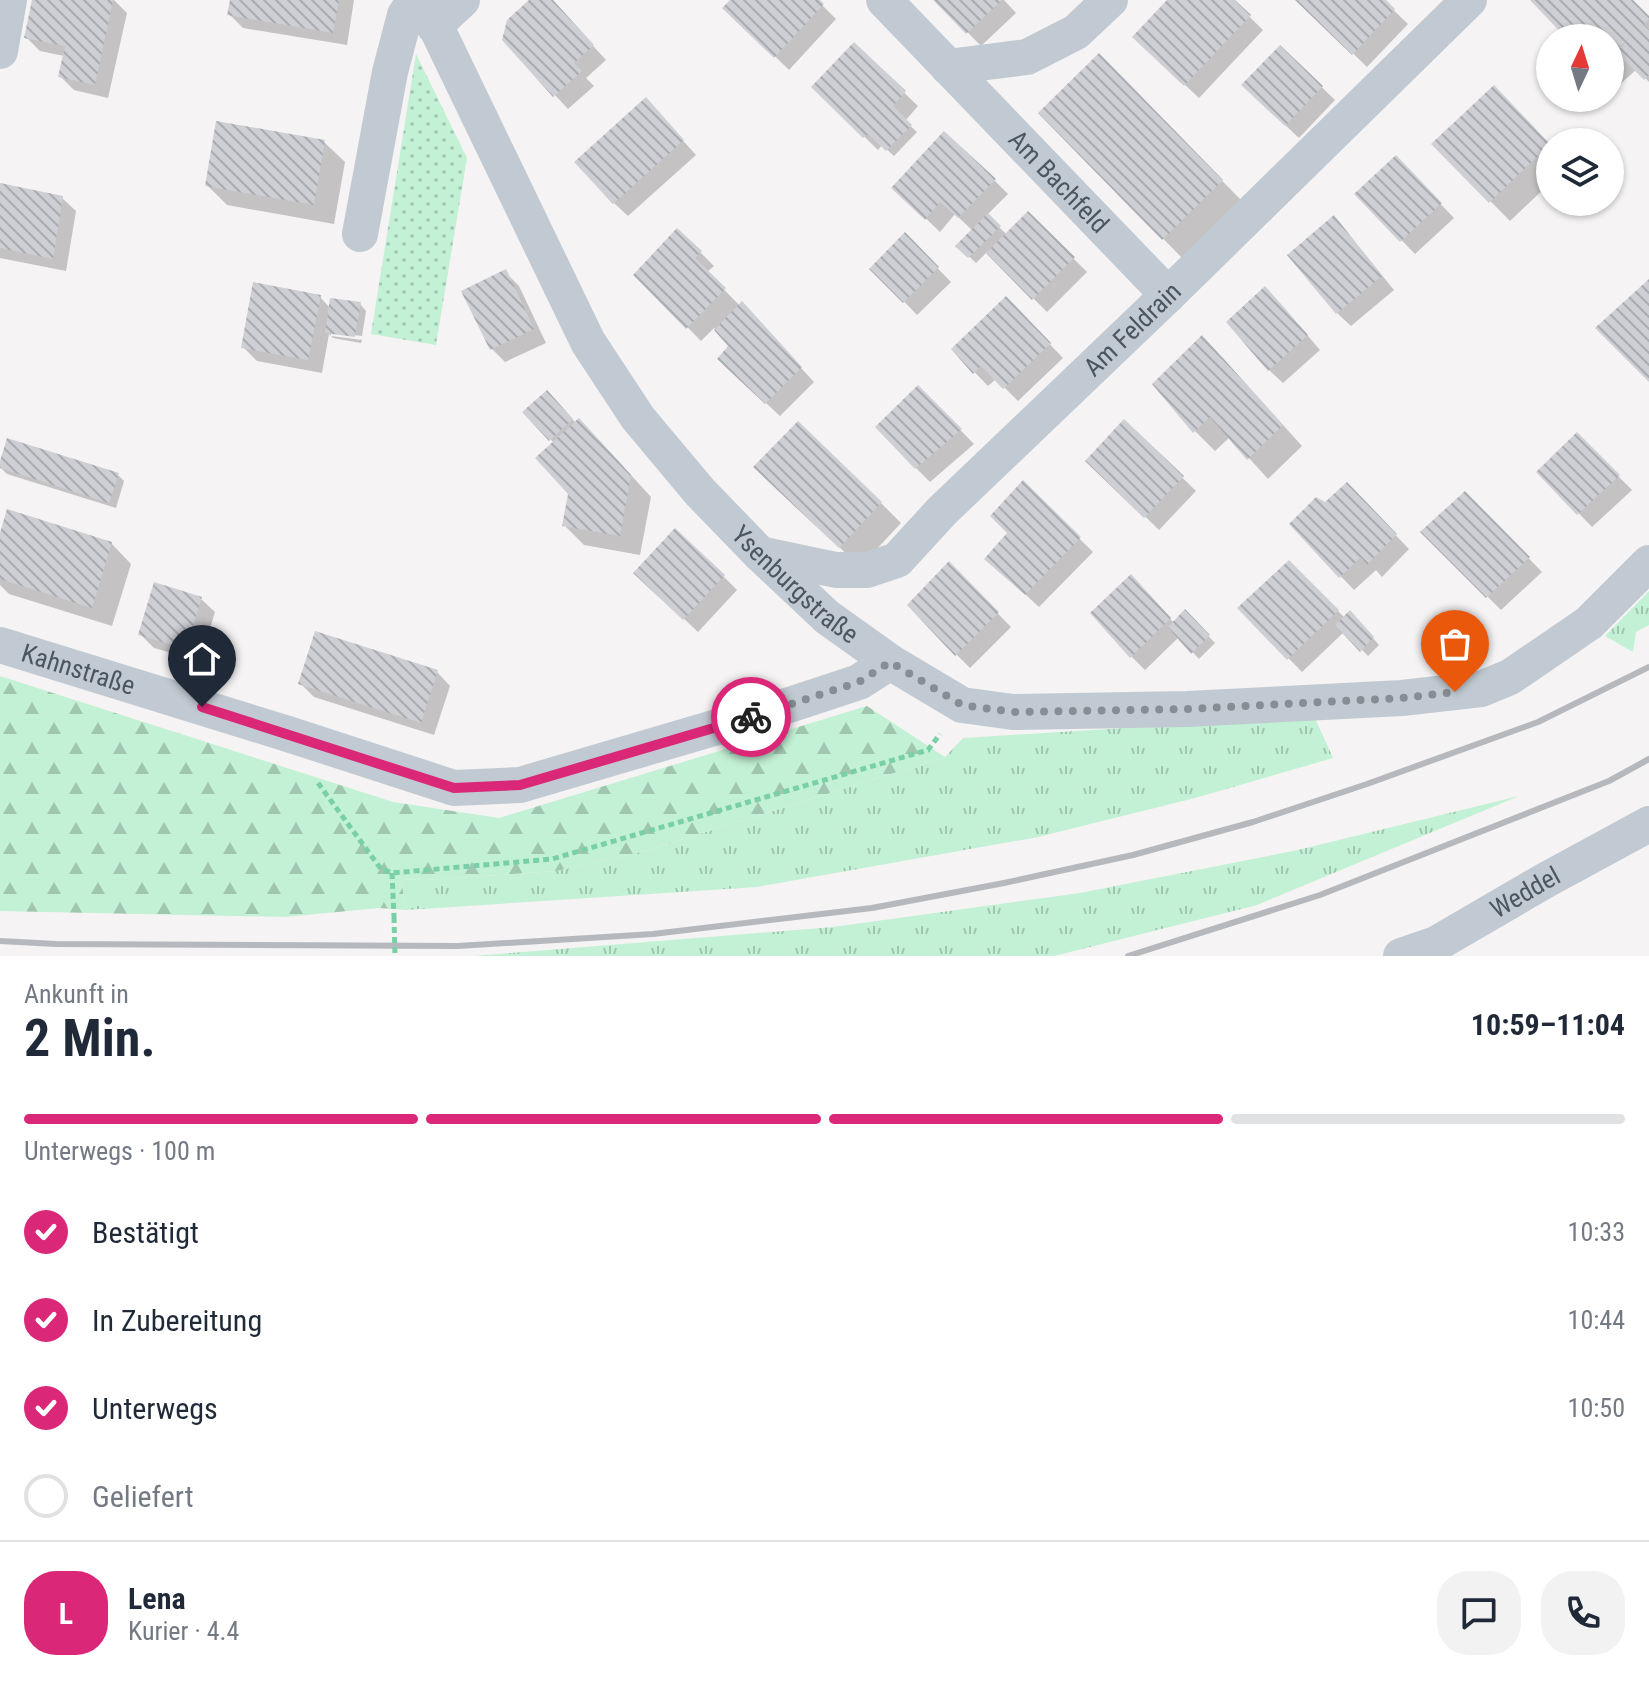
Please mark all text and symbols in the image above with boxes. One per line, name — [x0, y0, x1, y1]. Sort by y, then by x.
north arrow — [1536, 24, 1624, 112]
map controls — [1536, 24, 1624, 216]
street label: Am Bachfeld — [1003, 124, 1115, 239]
button: layers — [1536, 128, 1624, 216]
street label: Am Feldrain — [1078, 276, 1187, 382]
street label: Ysenburgstraße — [726, 519, 864, 649]
pin — [1421, 610, 1489, 692]
icon: bag — [1433, 622, 1477, 666]
pin — [168, 625, 236, 707]
icon: home — [180, 637, 224, 681]
street label: Kahnstraße — [18, 638, 139, 701]
courier — [711, 677, 791, 757]
icon: bike — [729, 695, 773, 739]
street label: Weddel — [1485, 860, 1565, 924]
text: Ankunft in — [24, 979, 129, 1009]
text: 10:59–11:04 — [1471, 1007, 1625, 1042]
text: 2 Min. — [24, 1008, 156, 1069]
text: Unterwegs · 100 m — [24, 1136, 215, 1166]
icon: check — [24, 1210, 68, 1254]
text: Bestätigt — [92, 1215, 199, 1250]
text: 10:33 — [1568, 1217, 1625, 1247]
icon: check — [24, 1298, 68, 1342]
text: In Zubereitung — [92, 1303, 262, 1338]
text: 10:44 — [1568, 1305, 1625, 1335]
icon: check — [24, 1386, 68, 1430]
text: Unterwegs — [92, 1391, 218, 1426]
text: 10:50 — [1568, 1393, 1625, 1423]
text: Geliefert — [92, 1479, 194, 1514]
button: chat — [1437, 1571, 1521, 1655]
button: phone — [1541, 1571, 1625, 1655]
text: Lena — [128, 1581, 186, 1616]
text: L — [59, 1596, 73, 1631]
text: Kurier · 4.4 — [128, 1616, 239, 1646]

